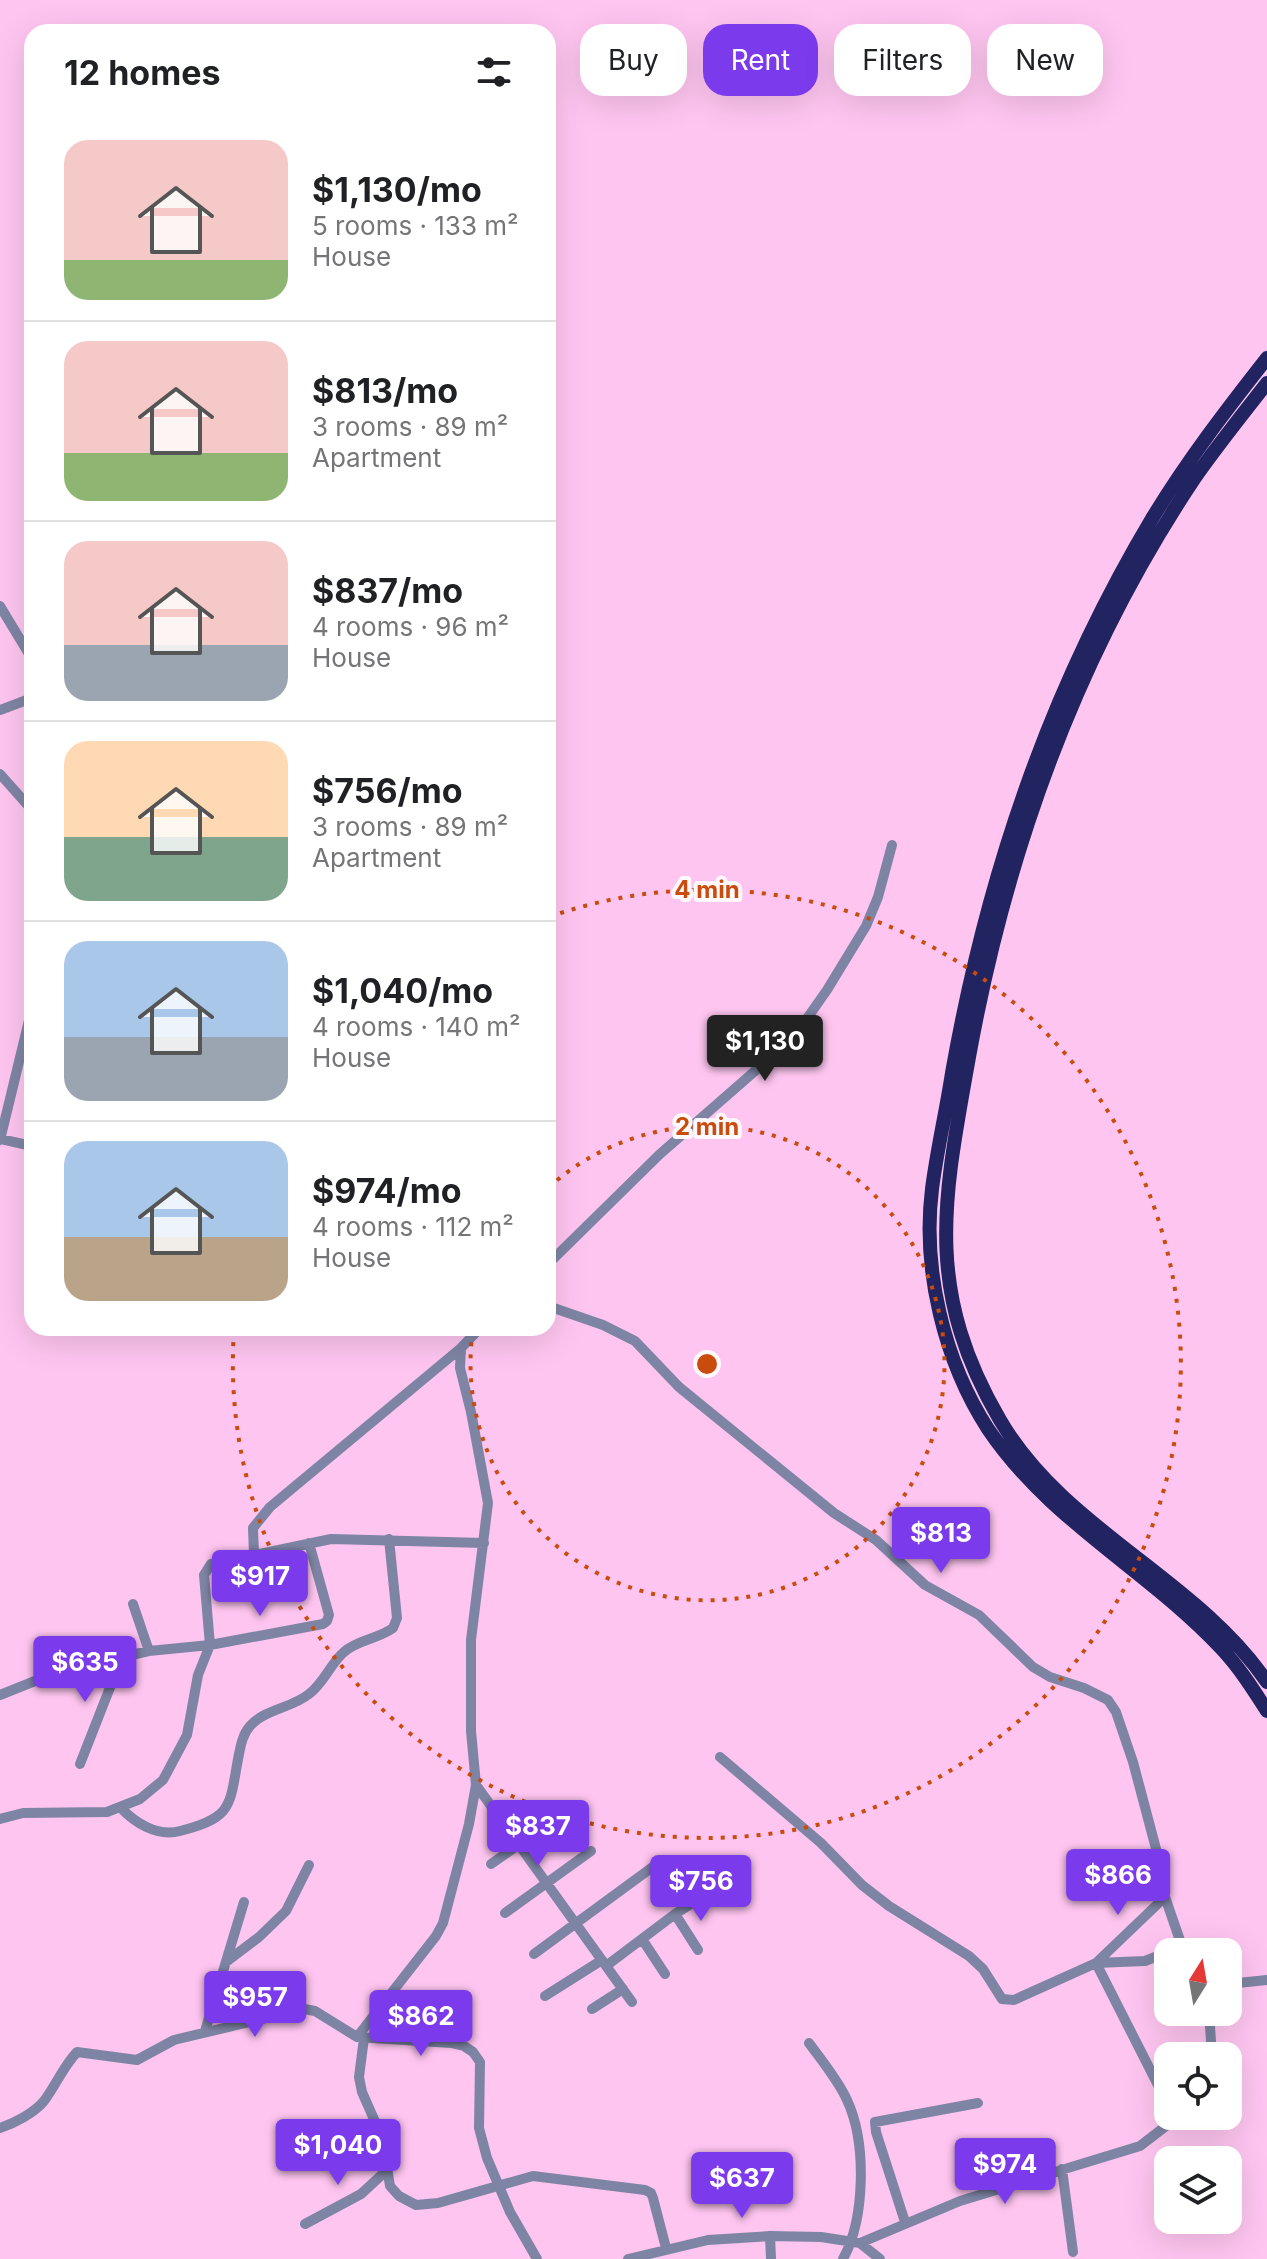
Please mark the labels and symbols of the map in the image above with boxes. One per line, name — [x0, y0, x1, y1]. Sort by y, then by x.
text: 4 min — [674, 875, 740, 904]
pin: $1,130 — [700, 1015, 830, 1083]
text: 2 min — [675, 1112, 739, 1141]
centre of rings — [693, 1350, 721, 1378]
pin: $813 — [894, 1507, 988, 1575]
pin: $917 — [213, 1550, 307, 1618]
pin: $635 — [38, 1636, 132, 1704]
pin: $837 — [491, 1800, 585, 1868]
pin: $866 — [1071, 1849, 1165, 1917]
pin: $756 — [654, 1855, 748, 1923]
north arrow — [1154, 1938, 1242, 2026]
pin: $957 — [208, 1971, 302, 2039]
pin: $862 — [374, 1990, 468, 2058]
pin: $1,040 — [273, 2119, 403, 2187]
pin: $974 — [958, 2138, 1052, 2206]
pin: $637 — [695, 2152, 789, 2220]

